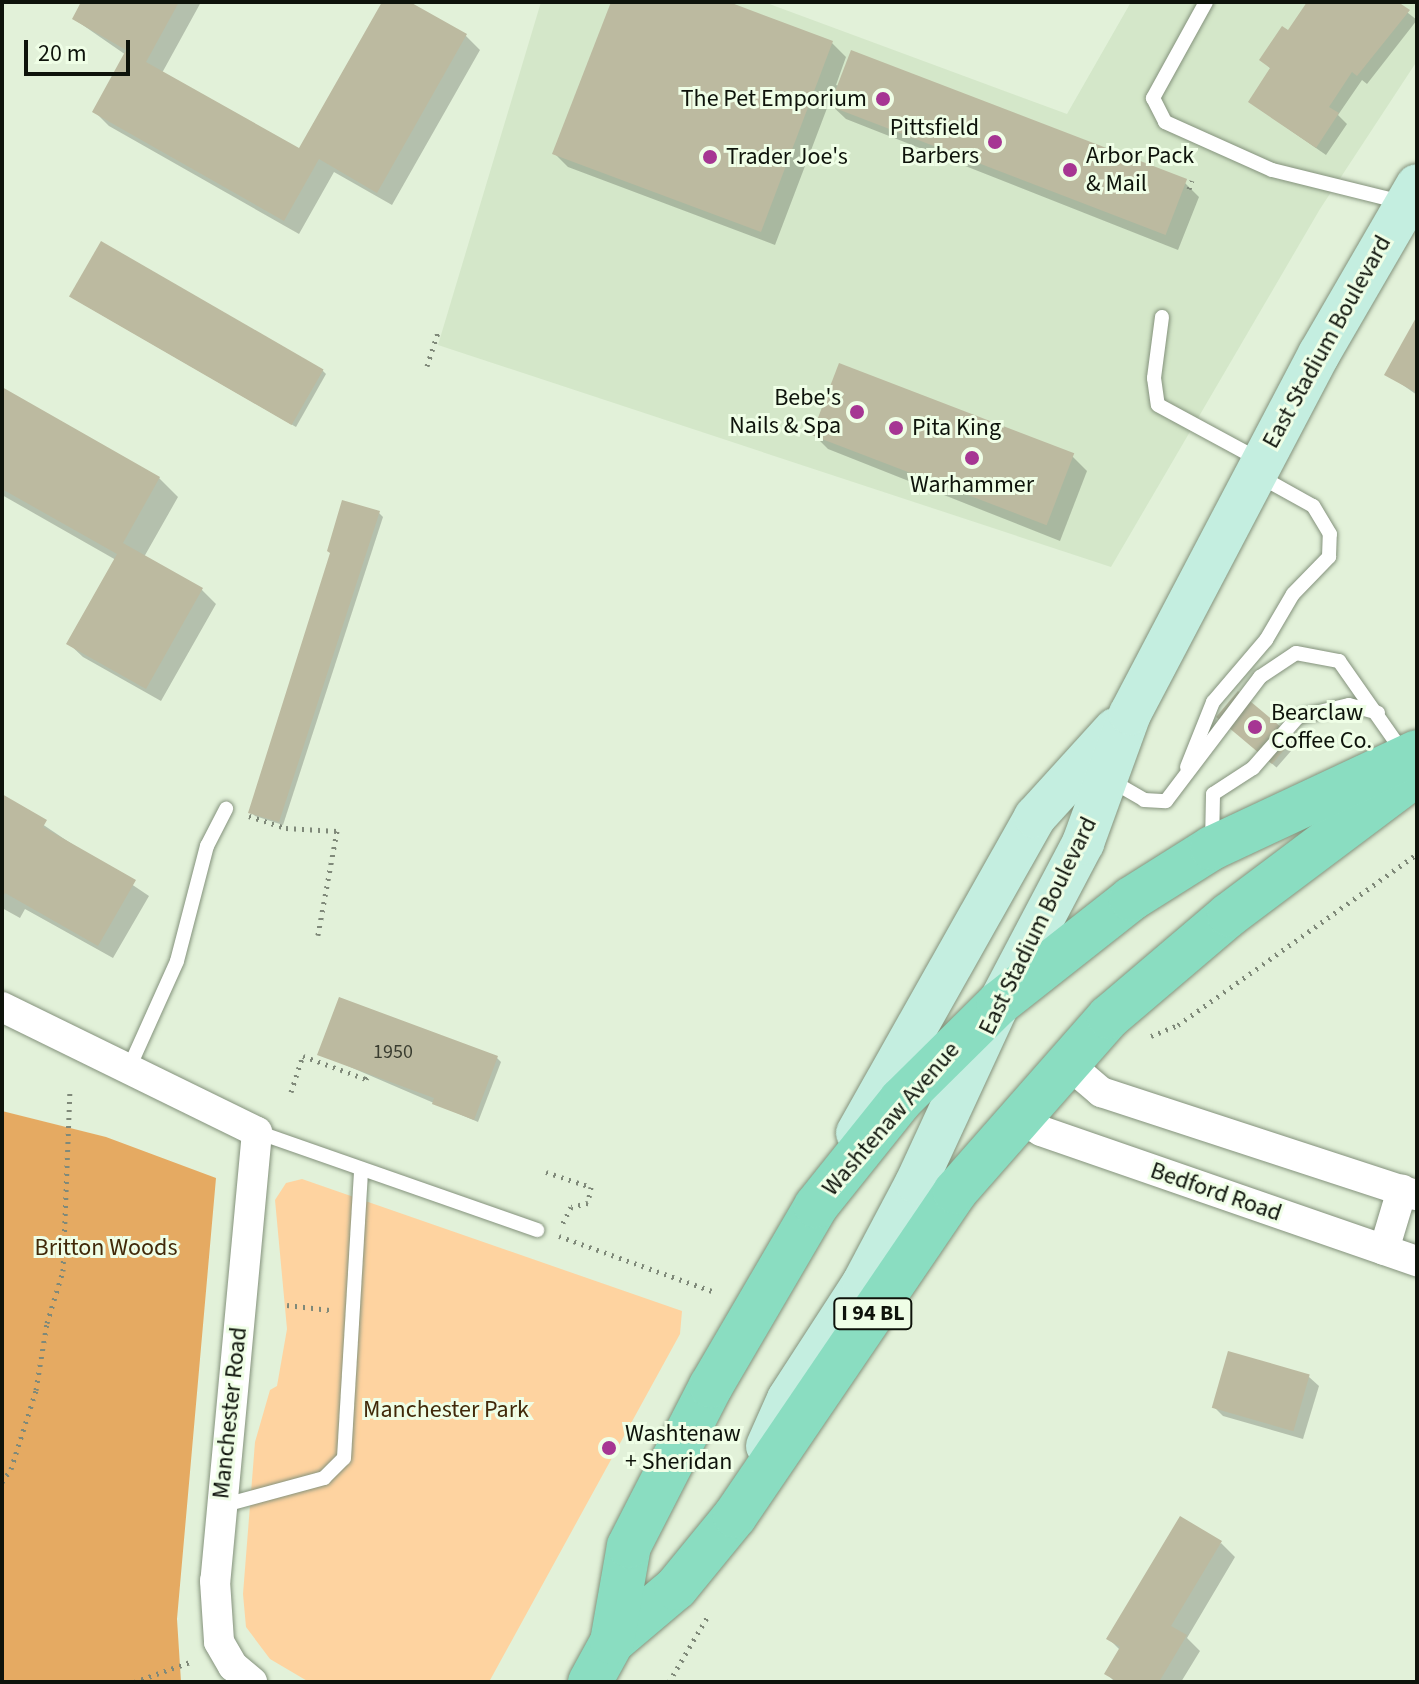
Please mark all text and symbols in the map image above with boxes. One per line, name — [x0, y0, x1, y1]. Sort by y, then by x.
scale bar — [28, 24, 134, 74]
text: 20 m — [38, 36, 87, 71]
place label: The Pet Emporium — [681, 85, 867, 113]
marker: The Pet Emporium — [874, 90, 892, 108]
place label: Pittsfield Barbers — [890, 114, 979, 170]
marker: Pittsfield Barbers — [986, 133, 1004, 151]
place label: Arbor Pack & Mail — [1086, 142, 1194, 198]
place label: Trader Joe's — [726, 143, 848, 171]
marker: Trader Joe's — [701, 148, 719, 166]
marker: Arbor Pack & Mail — [1061, 161, 1079, 179]
street label: East Stadium Boulevard — [1257, 231, 1397, 453]
place label: Bebe's Nails & Spa — [729, 384, 841, 440]
marker: Bebe's Nails & Spa — [848, 403, 866, 421]
place label: Pita King — [912, 414, 1001, 442]
marker: Pita King — [887, 419, 905, 437]
marker: Warhammer — [963, 449, 981, 467]
place label: Warhammer — [910, 471, 1034, 499]
place label: Bearclaw Coffee Co. — [1271, 699, 1372, 755]
marker: Bearclaw Coffee Co. — [1246, 718, 1264, 736]
street label: East Stadium Boulevard — [973, 812, 1103, 1040]
street label: Washtenaw Avenue — [816, 1036, 966, 1202]
house number: 1950 — [373, 1040, 413, 1064]
street label: Bedford Road — [1147, 1156, 1285, 1228]
park label: Britton Woods — [35, 1234, 177, 1262]
road number: I 94 BL — [833, 1296, 913, 1332]
street label: Manchester Road — [207, 1326, 253, 1500]
park label: Manchester Park — [363, 1396, 529, 1424]
place label: Washtenaw + Sheridan — [625, 1420, 741, 1476]
marker: Washtenaw + Sheridan — [600, 1439, 618, 1457]

